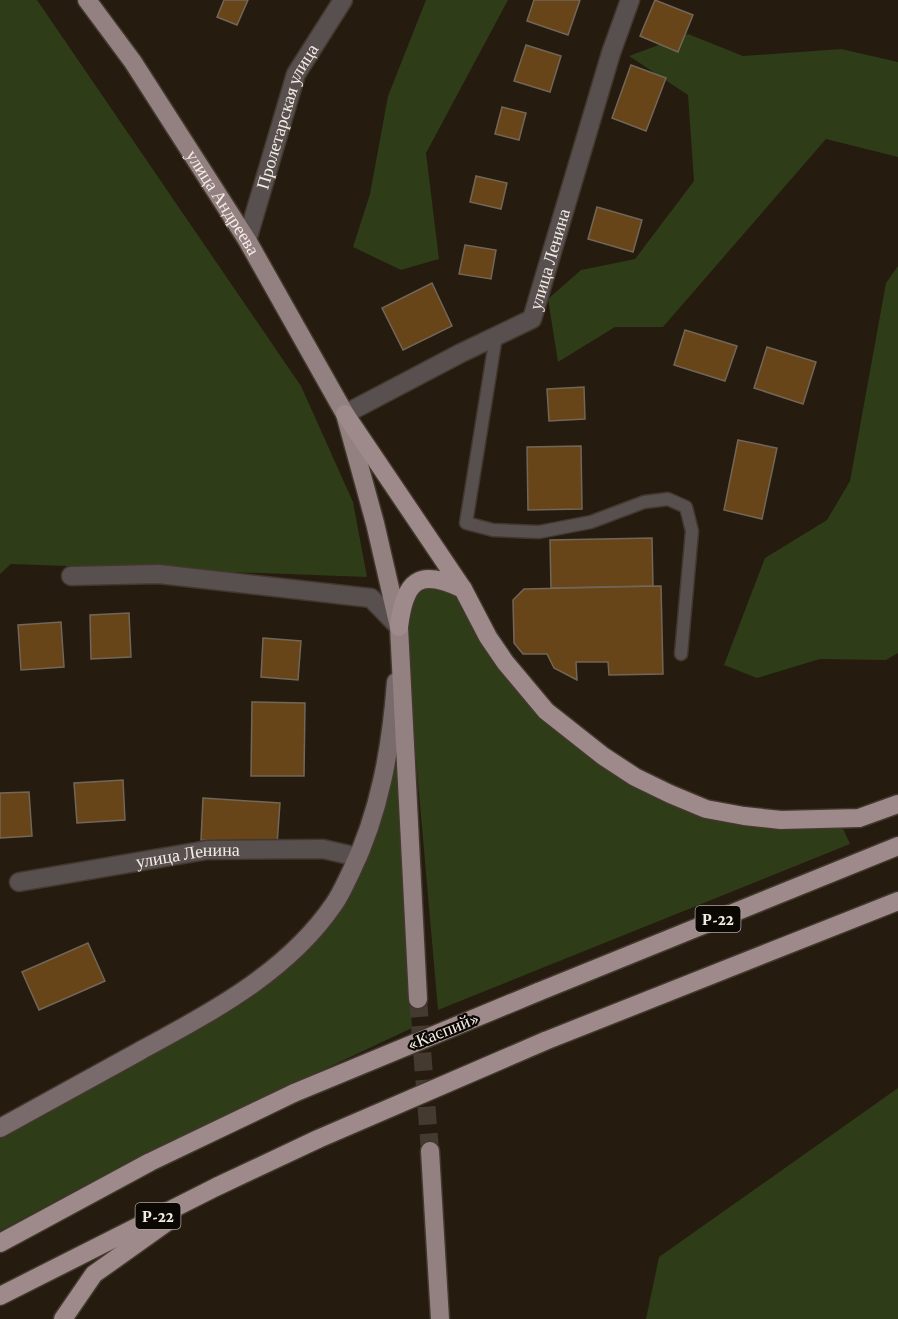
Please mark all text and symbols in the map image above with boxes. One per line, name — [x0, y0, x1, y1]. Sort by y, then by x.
street label: Пролетарская улица — [252, 40, 322, 192]
street label: улица Андреева — [182, 146, 264, 259]
street label: улица Ленина — [525, 206, 574, 312]
street label: улица Ленина — [134, 840, 240, 872]
road number: Р-22 — [696, 906, 740, 932]
street label: «Каспий» — [404, 1007, 482, 1055]
road number: Р-22 — [136, 1203, 180, 1229]

